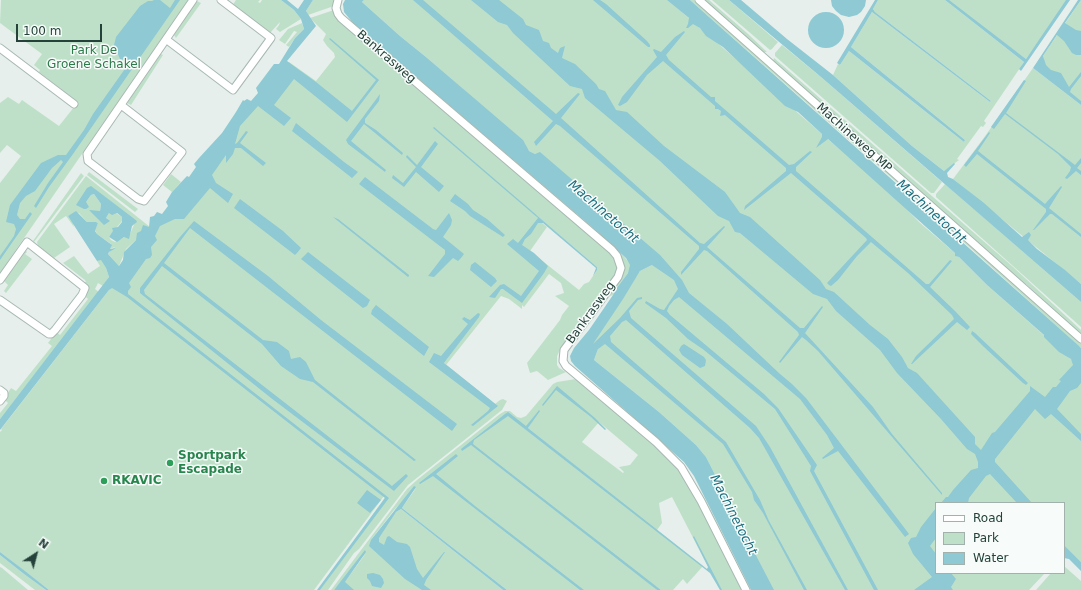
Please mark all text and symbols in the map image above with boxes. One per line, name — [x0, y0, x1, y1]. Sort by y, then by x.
scale bar — [18, 16, 104, 42]
text: 100 m — [23, 24, 61, 38]
street label: Bankrasweg — [354, 27, 418, 87]
park label: Park De Groene Schakel — [47, 44, 141, 72]
street label: Machineweg MP — [813, 100, 895, 176]
water label: Machinetocht — [565, 177, 641, 247]
water label: Machinetocht — [893, 177, 969, 247]
street label: Bankrasweg — [564, 279, 618, 347]
place label: Sportpark Escapade — [178, 449, 246, 477]
marker: Sportpark Escapade — [165, 458, 175, 468]
water label: Machinetocht — [706, 472, 760, 558]
place label: RKAVIC — [112, 474, 162, 488]
marker: RKAVIC — [99, 476, 109, 486]
legend — [935, 502, 1065, 574]
text: Road — [973, 511, 1003, 525]
text: Park — [973, 531, 999, 545]
north arrow — [16, 534, 56, 574]
text: N — [36, 536, 51, 552]
text: Water — [973, 551, 1008, 565]

